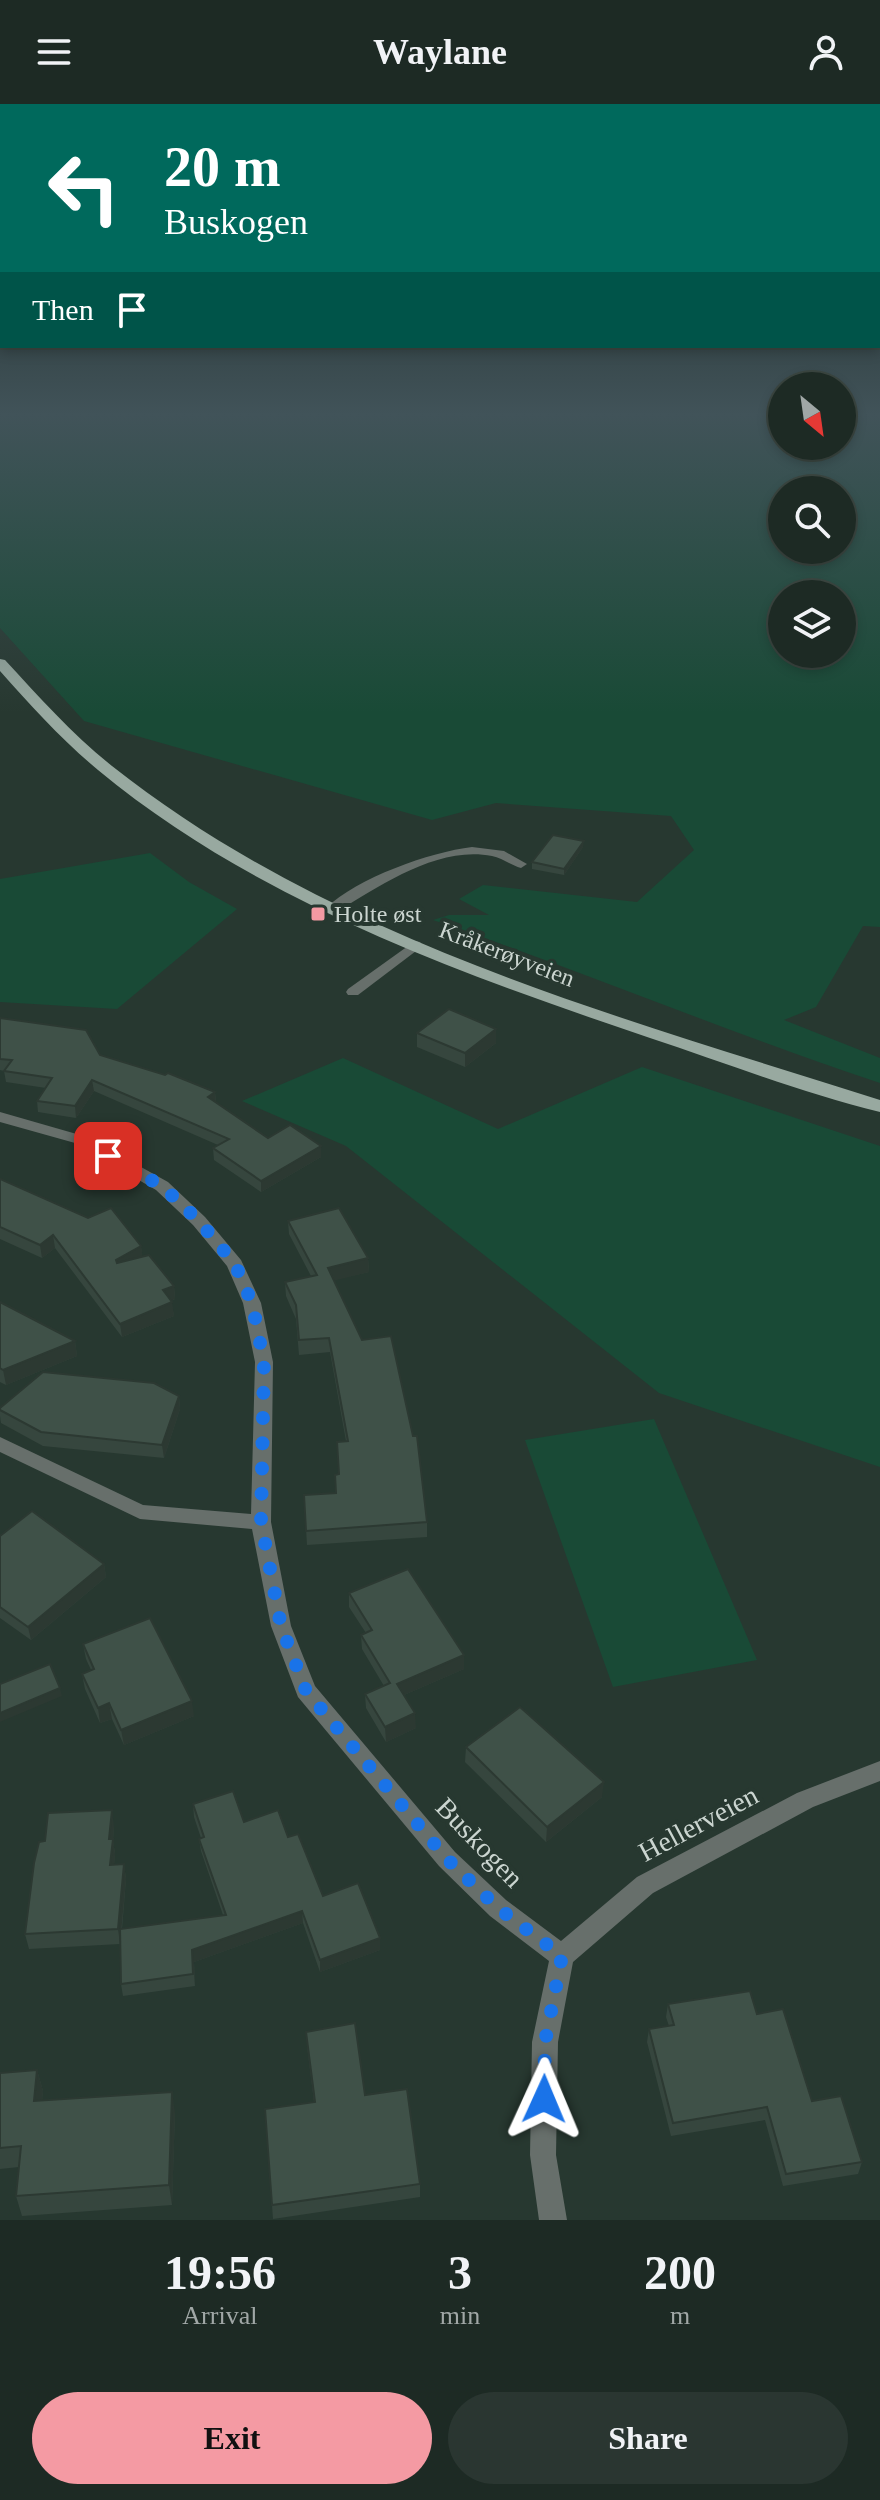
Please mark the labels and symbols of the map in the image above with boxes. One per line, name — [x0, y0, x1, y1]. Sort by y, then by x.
north arrow — [768, 372, 856, 460]
place label: Holte øst — [334, 901, 422, 927]
marker: Holte øst — [309, 905, 327, 923]
street label: Kråkerøyveien — [436, 916, 578, 992]
pin — [74, 1122, 142, 1190]
street label: Hellerveien — [633, 1779, 763, 1868]
street label: Buskogen — [430, 1791, 530, 1893]
position arrow — [502, 2057, 586, 2141]

